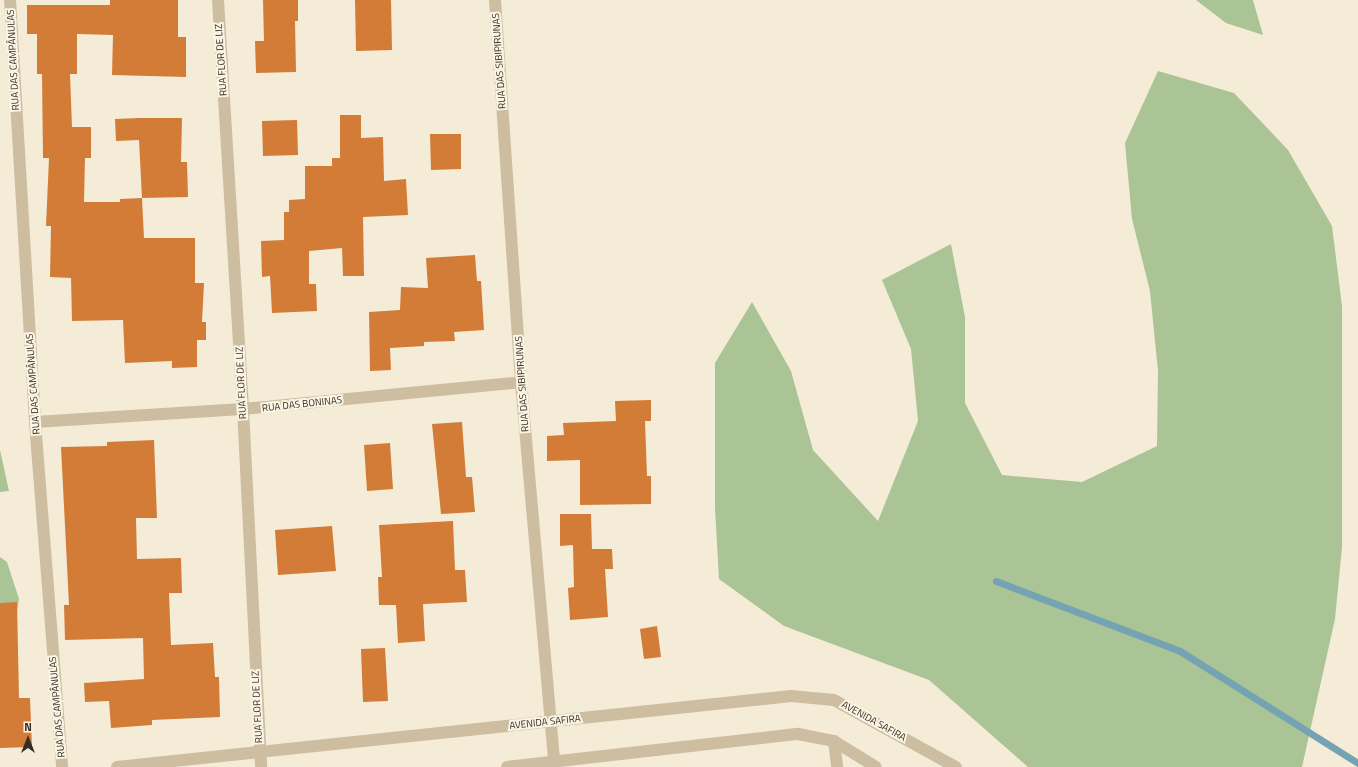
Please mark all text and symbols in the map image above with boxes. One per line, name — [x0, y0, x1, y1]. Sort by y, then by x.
street label: RUA DAS CAMPÂNULAS — [4, 9, 22, 111]
street label: RUA DAS SIBIPIRUNAS — [490, 13, 508, 109]
street label: RUA FLOR DE LIZ — [212, 24, 230, 96]
street label: RUA DAS CAMPÂNULAS — [23, 333, 43, 435]
street label: RUA DAS SIBIPIRUNAS — [513, 336, 531, 432]
street label: RUA FLOR DE LIZ — [233, 347, 249, 419]
street label: RUA DAS BONINAS — [261, 394, 343, 414]
street label: RUA DAS CAMPÂNULAS — [47, 656, 67, 758]
street label: RUA FLOR DE LIZ — [249, 671, 265, 743]
street label: AVENIDA SAFIRA — [840, 698, 908, 744]
street label: AVENIDA SAFIRA — [509, 712, 581, 732]
north arrow — [8, 719, 48, 759]
text: N — [24, 719, 32, 735]

